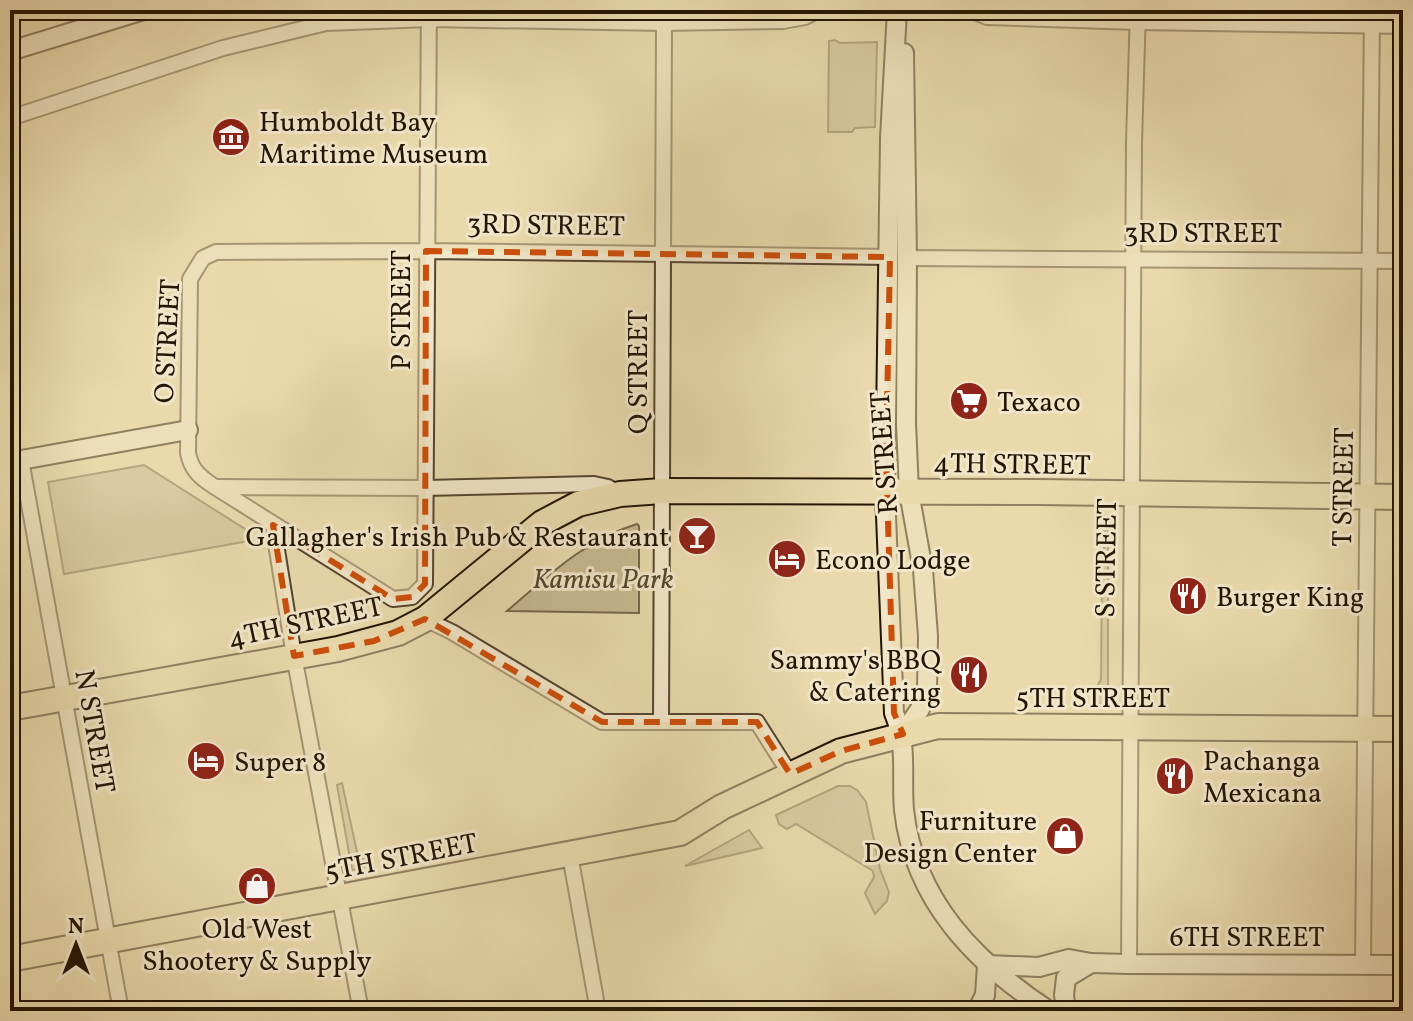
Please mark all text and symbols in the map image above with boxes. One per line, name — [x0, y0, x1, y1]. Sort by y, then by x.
place label: Humboldt Bay Maritime Museum — [259, 104, 488, 175]
museum icon: Humboldt Bay Maritime Museum — [210, 116, 252, 158]
street label: 3RD STREET — [467, 206, 625, 247]
street label: 3RD STREET — [1124, 215, 1282, 254]
street label: P STREET — [383, 250, 422, 370]
street label: O STREET — [146, 278, 191, 404]
street label: Q STREET — [620, 310, 659, 434]
supermarket icon: Texaco — [948, 380, 990, 422]
place label: Texaco — [997, 384, 1081, 423]
street label: R STREET — [862, 390, 909, 516]
street label: T STREET — [1324, 427, 1365, 547]
street label: 4TH STREET — [933, 445, 1091, 486]
street label: S STREET — [1087, 498, 1128, 618]
bar icon: Gallagher's Irish Pub & Restaurant — [676, 515, 718, 557]
place label: Gallagher's Irish Pub & Restaurant — [245, 519, 669, 558]
hotel icon: Econo Lodge — [766, 538, 808, 580]
place label: Econo Lodge — [815, 542, 970, 581]
park label: Kamisu Park — [532, 561, 674, 600]
restaurant icon: Burger King — [1167, 575, 1209, 617]
place label: Burger King — [1216, 579, 1364, 618]
street label: 4TH STREET — [224, 588, 387, 659]
place label: Sammy's BBQ & Catering — [770, 642, 943, 713]
restaurant icon: Sammy's BBQ & Catering — [948, 654, 990, 696]
street label: N STREET — [63, 666, 124, 796]
street label: 5TH STREET — [1016, 680, 1170, 719]
hotel icon: Super 8 — [185, 740, 227, 782]
place label: Pachanga Mexicana — [1203, 743, 1322, 814]
place label: Super 8 — [234, 744, 326, 783]
restaurant icon: Pachanga Mexicana — [1154, 755, 1196, 797]
place label: Furniture Design Center — [863, 803, 1037, 874]
shop icon: Furniture Design Center — [1044, 815, 1086, 857]
street label: 5TH STREET — [322, 825, 481, 892]
shop icon: Old West Shootery & Supply — [236, 865, 278, 907]
north arrow — [36, 905, 116, 985]
place label: Old West Shootery & Supply — [142, 911, 372, 982]
text: N — [68, 912, 84, 943]
street label: 6TH STREET — [1169, 919, 1325, 958]

